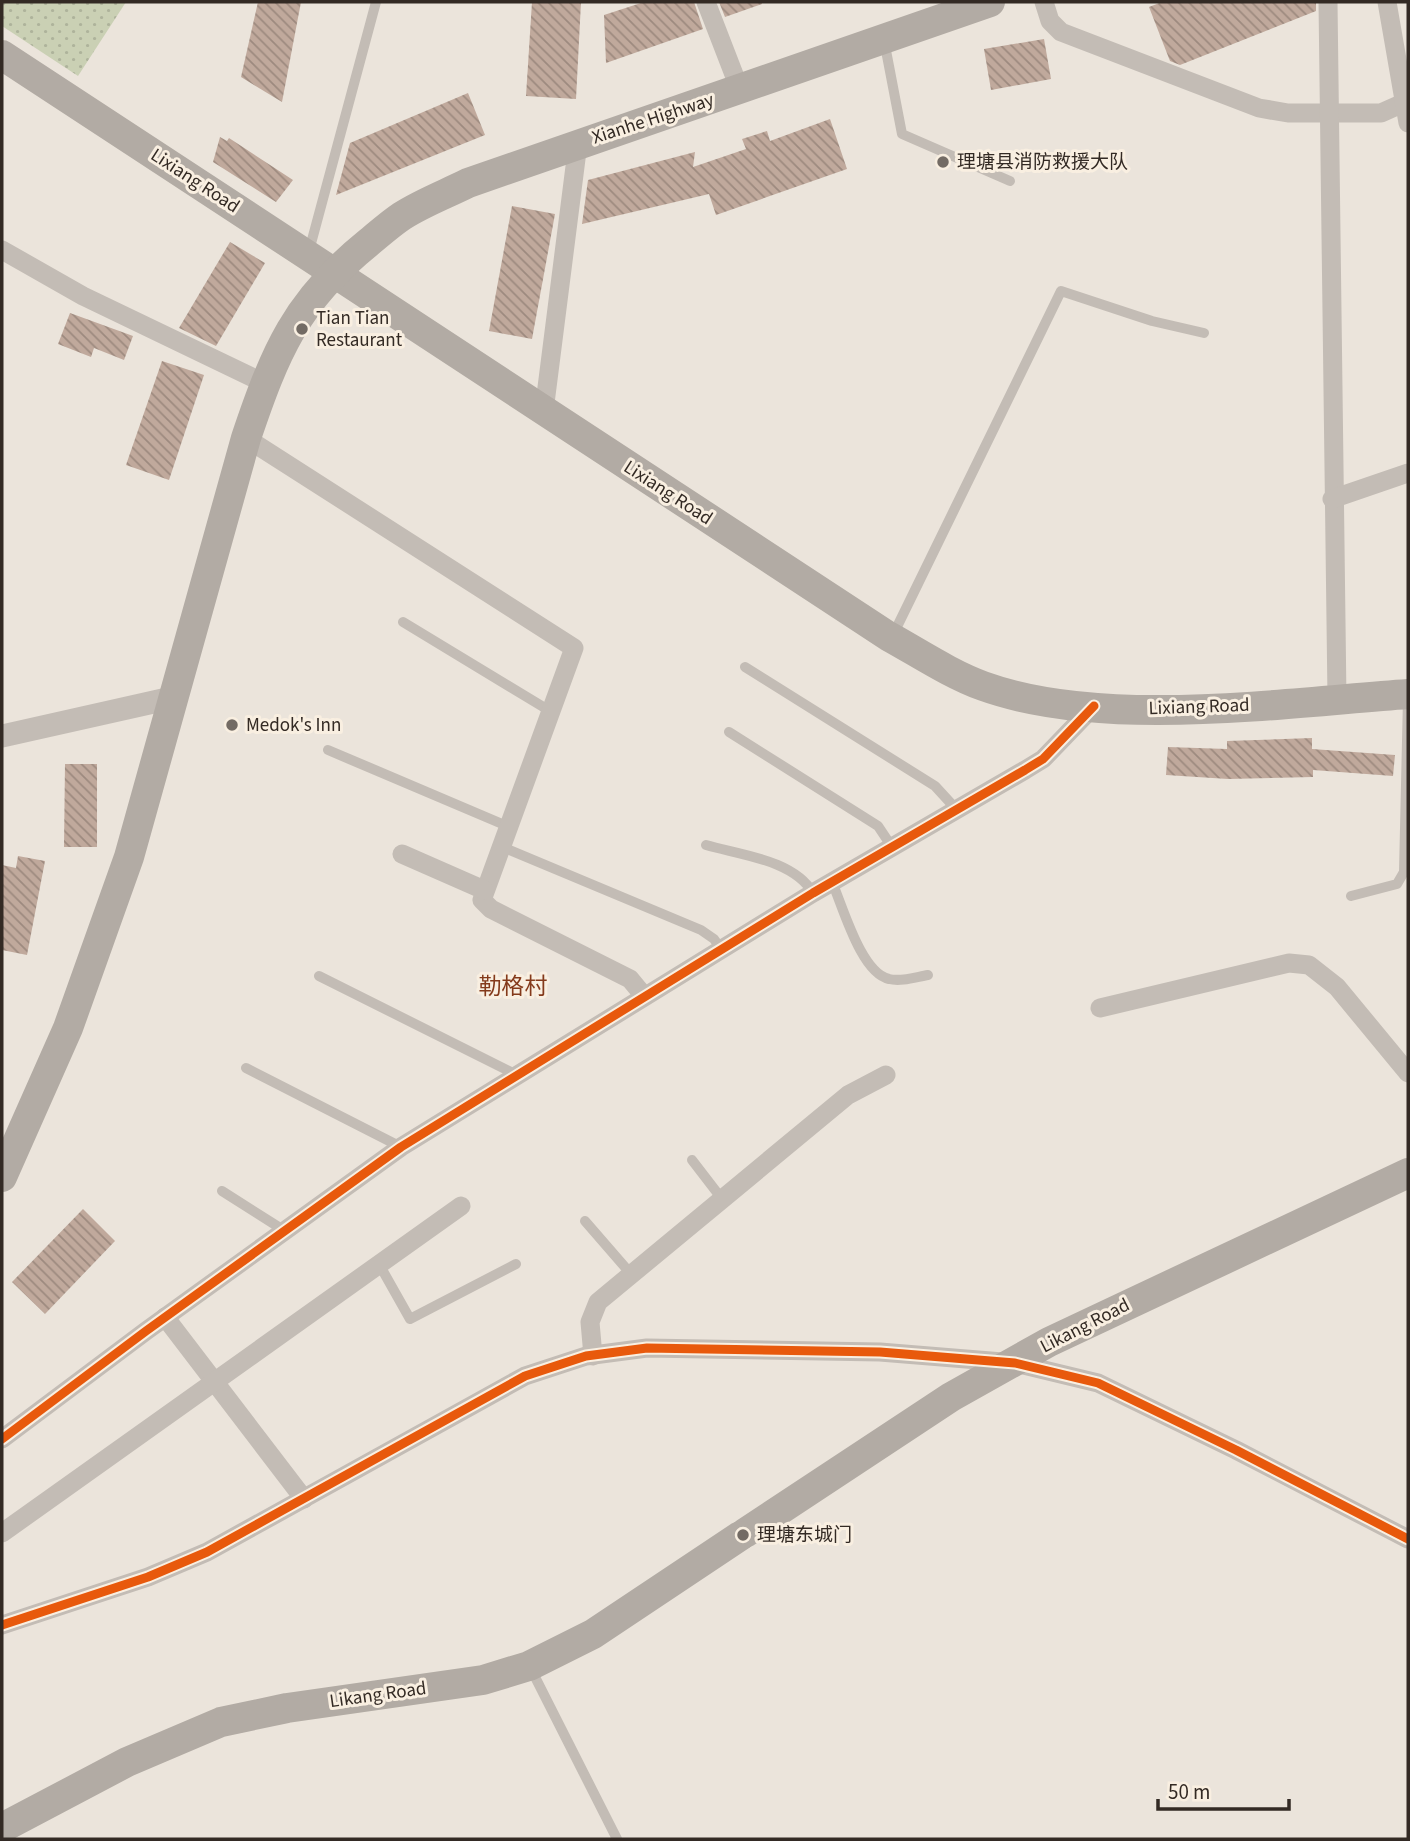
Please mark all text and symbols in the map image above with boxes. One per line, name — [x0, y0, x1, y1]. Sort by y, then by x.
street label: Xianhe Highway — [589, 87, 718, 151]
street label: Lixiang Road — [145, 142, 245, 220]
place label: 理塘县消防救援大队 — [957, 149, 1128, 176]
marker: 理塘县消防救援大队 — [935, 154, 951, 170]
place label: Tian Tian Restaurant — [316, 305, 403, 354]
marker: Tian Tian Restaurant — [294, 321, 310, 337]
street label: Lixiang Road — [618, 454, 718, 532]
street label: Lixiang Road — [1148, 692, 1250, 722]
place label: Medok's Inn — [246, 712, 341, 739]
marker: Medok's Inn — [224, 717, 240, 733]
district label: 勒格村 — [479, 970, 548, 1003]
street label: Likang Road — [1036, 1292, 1134, 1360]
place label: 理塘东城门 — [757, 1522, 852, 1549]
marker: 理塘东城门 — [735, 1527, 751, 1543]
street label: Likang Road — [328, 1675, 428, 1715]
scale bar — [1158, 1768, 1289, 1812]
text: 50 m — [1168, 1777, 1210, 1807]

